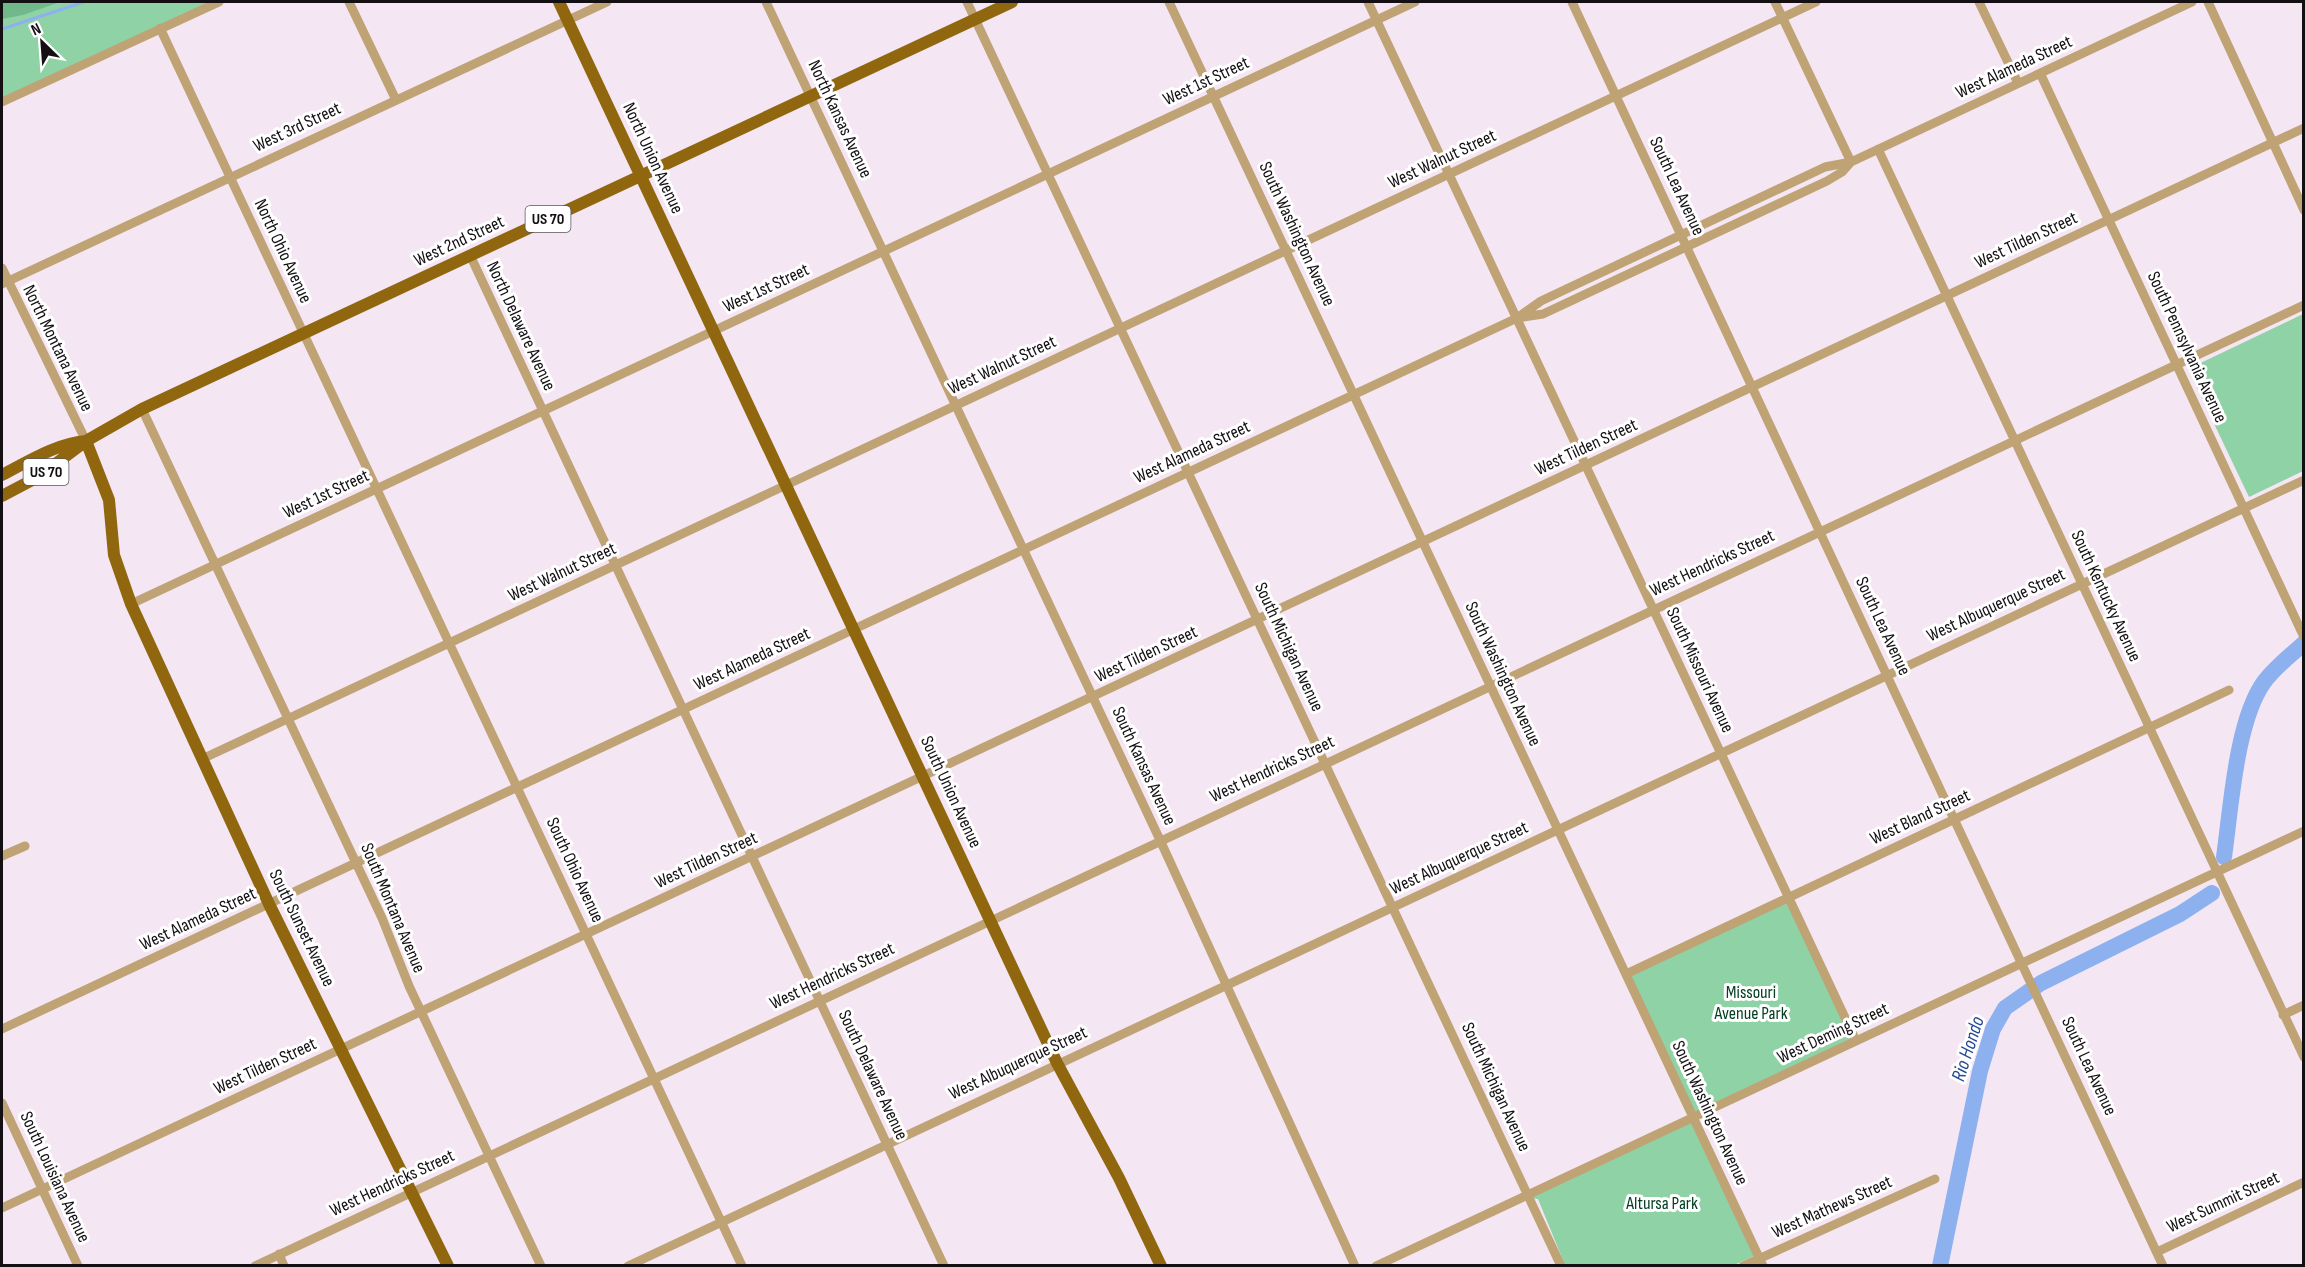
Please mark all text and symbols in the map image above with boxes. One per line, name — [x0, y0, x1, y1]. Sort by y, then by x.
north arrow — [12, 12, 72, 72]
text: N — [28, 19, 44, 40]
street label: West Alameda Street — [1953, 31, 2076, 103]
street label: West 1st Street — [1160, 52, 1253, 110]
street label: North Kansas Avenue — [804, 57, 876, 181]
street label: West 3rd Street — [250, 97, 345, 156]
street label: North Union Avenue — [618, 99, 688, 217]
street label: West Walnut Street — [1385, 125, 1500, 193]
street label: South Lea Avenue — [1645, 133, 1709, 239]
street label: South Washington Avenue — [1254, 159, 1340, 309]
street label: North Ohio Avenue — [250, 196, 316, 306]
road number: US 70 — [526, 206, 570, 232]
street label: West Tilden Street — [1971, 207, 2081, 273]
street label: West 2nd Street — [411, 211, 508, 271]
street label: North Delaware Avenue — [482, 258, 560, 394]
street label: West 1st Street — [720, 259, 813, 317]
street label: South Pennsylvania Avenue — [2143, 268, 2231, 426]
street label: North Montana Avenue — [18, 281, 98, 415]
street label: West Walnut Street — [945, 331, 1060, 399]
street label: West Tilden Street — [1531, 414, 1641, 480]
street label: West Alameda Street — [1131, 416, 1254, 488]
road number: US 70 — [24, 459, 68, 485]
street label: West 1st Street — [280, 465, 373, 523]
street label: West Hendricks Street — [1647, 525, 1778, 601]
street label: South Kentucky Avenue — [2066, 527, 2146, 665]
street label: West Walnut Street — [505, 538, 620, 606]
street label: West Albuquerque Street — [1924, 564, 2069, 646]
street label: South Lea Avenue — [1851, 573, 1915, 679]
street label: South Michigan Avenue — [1250, 579, 1328, 715]
street label: South Washington Avenue — [1460, 599, 1546, 749]
street label: South Missouri Avenue — [1662, 604, 1738, 736]
street label: West Tilden Street — [1091, 621, 1201, 687]
street label: West Alameda Street — [691, 623, 814, 695]
street label: South Kansas Avenue — [1107, 704, 1181, 828]
street label: West Hendricks Street — [1207, 731, 1338, 807]
street label: South Union Avenue — [916, 733, 986, 851]
street label: West Bland Street — [1867, 784, 1974, 849]
street label: South Ohio Avenue — [542, 814, 608, 926]
street label: West Albuquerque Street — [1387, 817, 1532, 899]
street label: West Tilden Street — [651, 827, 761, 893]
street label: South Montana Avenue — [356, 840, 430, 976]
street label: South Sunset Avenue — [265, 866, 339, 990]
street label: West Alameda Street — [137, 883, 260, 955]
street label: West Hendricks Street — [767, 938, 898, 1014]
park label: Missouri Avenue Park — [1713, 982, 1788, 1024]
street label: West Deming Street — [1774, 998, 1892, 1068]
street label: South Delaware Avenue — [834, 1007, 912, 1143]
street label: South Lea Avenue — [2057, 1013, 2121, 1119]
water label: Rio Hondo — [1946, 1014, 1990, 1084]
street label: South Michigan Avenue — [1457, 1019, 1535, 1155]
street label: West Albuquerque Street — [946, 1022, 1091, 1104]
street label: West Tilden Street — [210, 1033, 320, 1099]
street label: South Washington Avenue — [1667, 1038, 1753, 1188]
street label: South Louisiana Avenue — [16, 1108, 94, 1246]
street label: West Hendricks Street — [327, 1145, 458, 1221]
street label: West Summit Street — [2164, 1167, 2283, 1237]
street label: West Mathews Street — [1769, 1171, 1896, 1243]
park label: Altursa Park — [1625, 1193, 1698, 1214]

